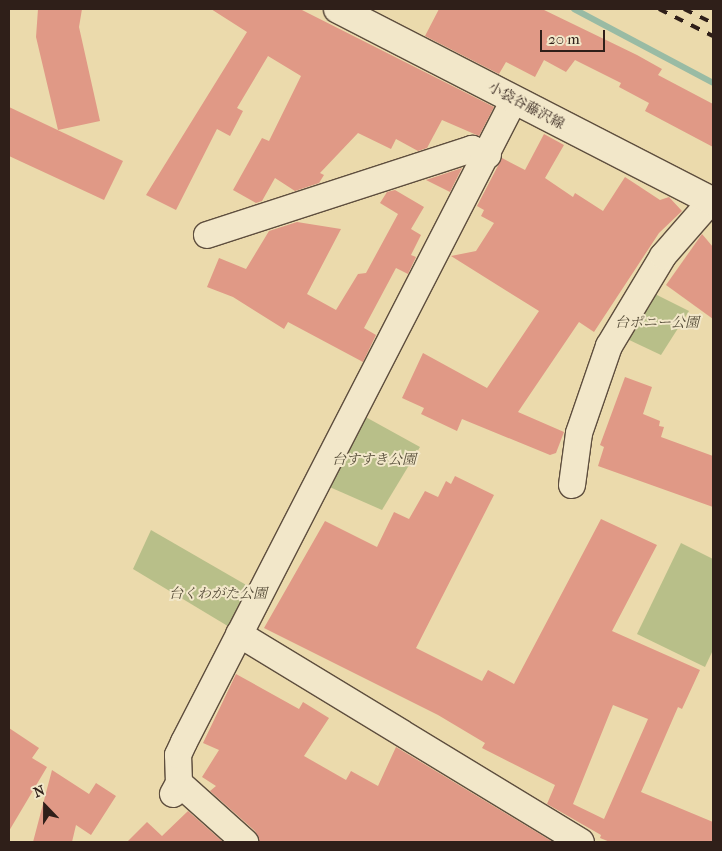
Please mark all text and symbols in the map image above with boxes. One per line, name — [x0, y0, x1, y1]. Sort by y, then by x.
scale bar — [542, 20, 607, 52]
text: 20 m — [548, 30, 580, 48]
street label: 小袋谷藤沢線 — [485, 79, 567, 133]
park label: 台ポニー公園 — [615, 315, 699, 331]
park label: 台すすき公園 — [332, 452, 416, 468]
park label: 台くわがた公園 — [169, 586, 267, 602]
north arrow — [20, 781, 70, 831]
text: N — [31, 782, 47, 801]

